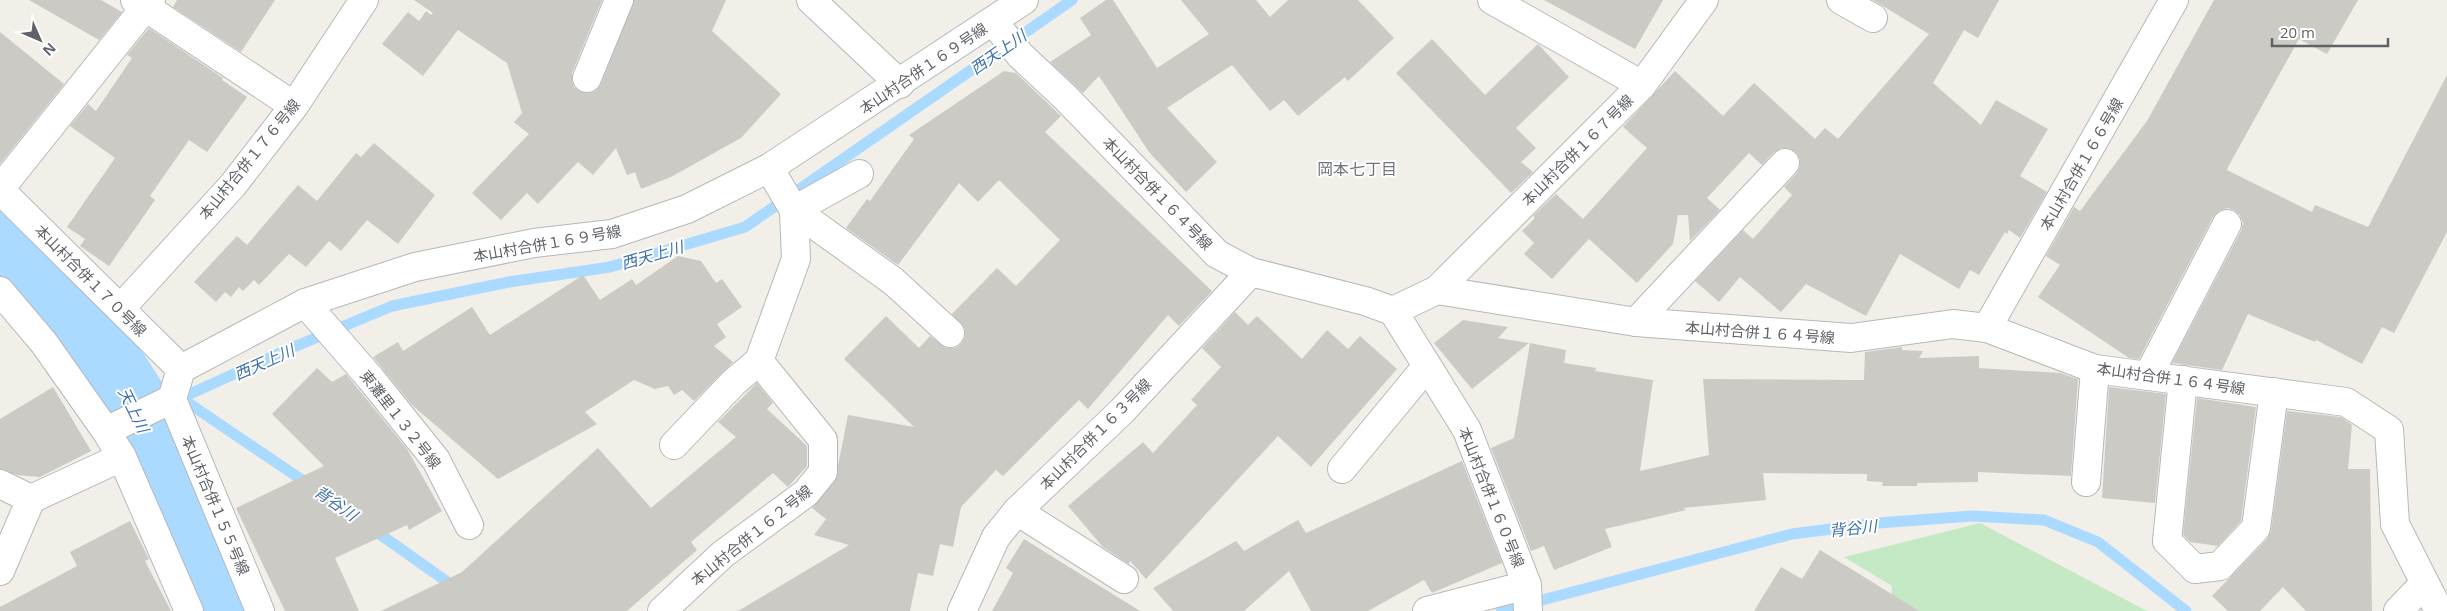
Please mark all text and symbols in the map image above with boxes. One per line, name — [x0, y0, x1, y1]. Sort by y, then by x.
north arrow — [15, 15, 65, 65]
scale bar — [2272, 15, 2388, 47]
street label: 本山村合併１６９号線 — [855, 18, 991, 118]
text: 20 m — [2280, 22, 2315, 42]
water label: 西天上川 — [965, 23, 1032, 79]
text: N — [39, 39, 60, 60]
street label: 本山村合併１６７号線 — [1517, 90, 1637, 210]
street label: 本山村合併１７６号線 — [194, 94, 304, 224]
street label: 本山村合併１６６号線 — [2035, 94, 2127, 234]
street label: 本山村合併１６４号線 — [1099, 132, 1217, 254]
district label: 岡本七丁目 — [1317, 158, 1397, 180]
street label: 本山村合併１７０号線 — [31, 220, 151, 340]
street label: 本山村合併１６９号線 — [471, 220, 623, 266]
water label: 西天上川 — [618, 235, 688, 274]
street label: 本山村合併１６４号線 — [1684, 317, 1836, 347]
water label: 西天上川 — [230, 338, 300, 385]
street label: 本山村合併１６４号線 — [2095, 358, 2247, 398]
street label: 東灘里１３２号線 — [356, 366, 446, 472]
street label: 本山村合併１６３号線 — [1035, 374, 1155, 494]
water label: 天上川 — [114, 384, 155, 438]
street label: 本山村合併１６０号線 — [1455, 424, 1529, 570]
street label: 本山村合併１５５号線 — [177, 432, 255, 578]
water label: 背谷川 — [310, 480, 364, 527]
street label: 本山村合併１６２号線 — [686, 480, 816, 590]
water label: 背谷川 — [1828, 514, 1880, 541]

